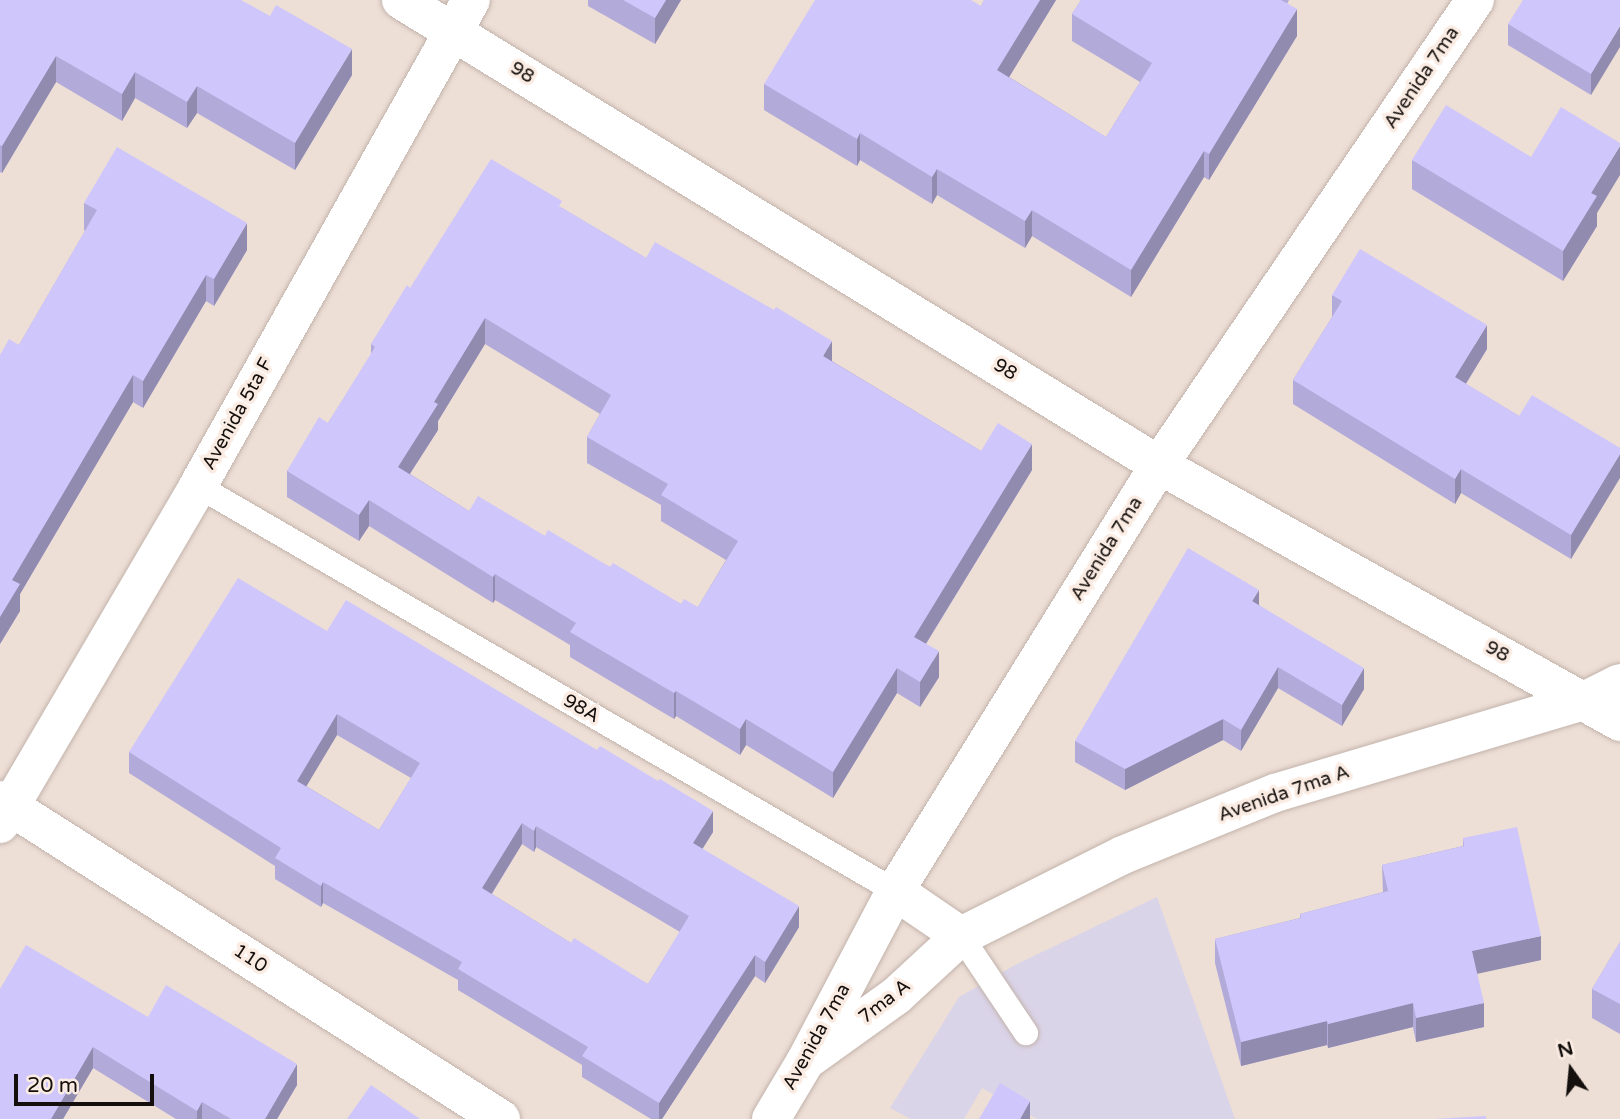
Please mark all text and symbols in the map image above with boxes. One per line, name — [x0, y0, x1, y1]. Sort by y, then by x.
street label: Avenida 7ma — [1380, 23, 1464, 133]
street label: 98 — [506, 57, 538, 89]
street label: Avenida 5ta F — [198, 354, 278, 474]
street label: 98 — [989, 354, 1021, 386]
street label: Avenida 7ma — [1066, 493, 1148, 605]
street label: 98 — [1481, 636, 1513, 668]
street label: 98A — [559, 690, 603, 728]
street label: Avenida 7ma A — [1215, 761, 1353, 827]
street label: 110 — [229, 940, 271, 978]
street label: 7ma A — [855, 975, 915, 1029]
street label: Avenida 7ma — [778, 980, 856, 1094]
north arrow — [1536, 1035, 1606, 1105]
text: N — [1555, 1037, 1576, 1062]
scale bar — [18, 1060, 158, 1104]
text: 20 m — [27, 1073, 78, 1098]

